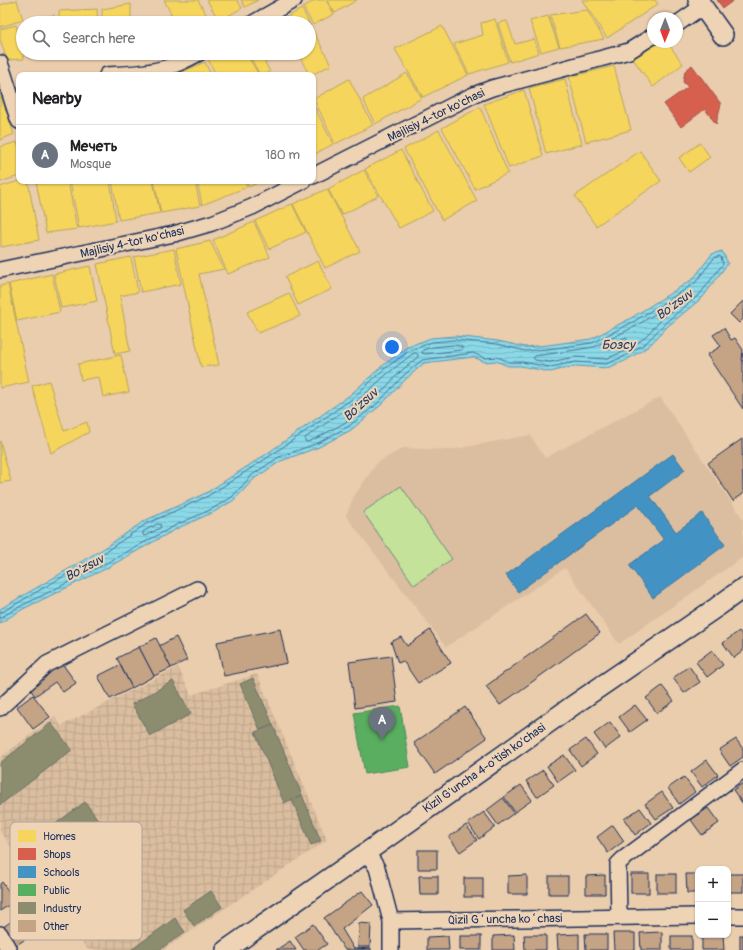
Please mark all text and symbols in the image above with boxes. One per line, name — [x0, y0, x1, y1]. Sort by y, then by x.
north arrow — [647, 12, 683, 48]
search box — [16, 16, 316, 60]
icon: search — [30, 27, 52, 49]
text: Search here — [62, 29, 135, 48]
street label: Majlisiy 4-tor ko'chasi — [385, 85, 487, 145]
text: Nearby — [32, 88, 81, 109]
text: Мечеть — [70, 137, 118, 156]
text: A — [41, 147, 49, 163]
text: 180 m — [265, 147, 300, 163]
text: Mosque — [70, 156, 111, 172]
street label: Majlisiy 4-tor ko'chasi — [79, 223, 185, 262]
water label: Bo'zsuv — [653, 285, 698, 324]
your location — [382, 337, 402, 357]
water label: Бозсу — [601, 337, 636, 353]
water label: Bo'zsuv — [340, 383, 383, 425]
water label: Bo'zsuv — [62, 550, 108, 585]
pin: A — [369, 707, 395, 740]
street label: Kizil G'uncha 4-o'tish ko'chasi — [420, 720, 549, 817]
legend — [10, 822, 142, 940]
text: Homes — [43, 830, 76, 843]
text: Shops — [43, 848, 71, 861]
text: Schools — [43, 866, 80, 879]
map controls — [695, 866, 731, 938]
button: + — [695, 866, 731, 902]
text: Public — [43, 884, 71, 897]
text: Industry — [43, 902, 82, 915]
button: − — [695, 902, 731, 938]
street label: Qizil Gʻuncha koʻchasi — [448, 911, 562, 928]
text: Other — [43, 920, 69, 933]

